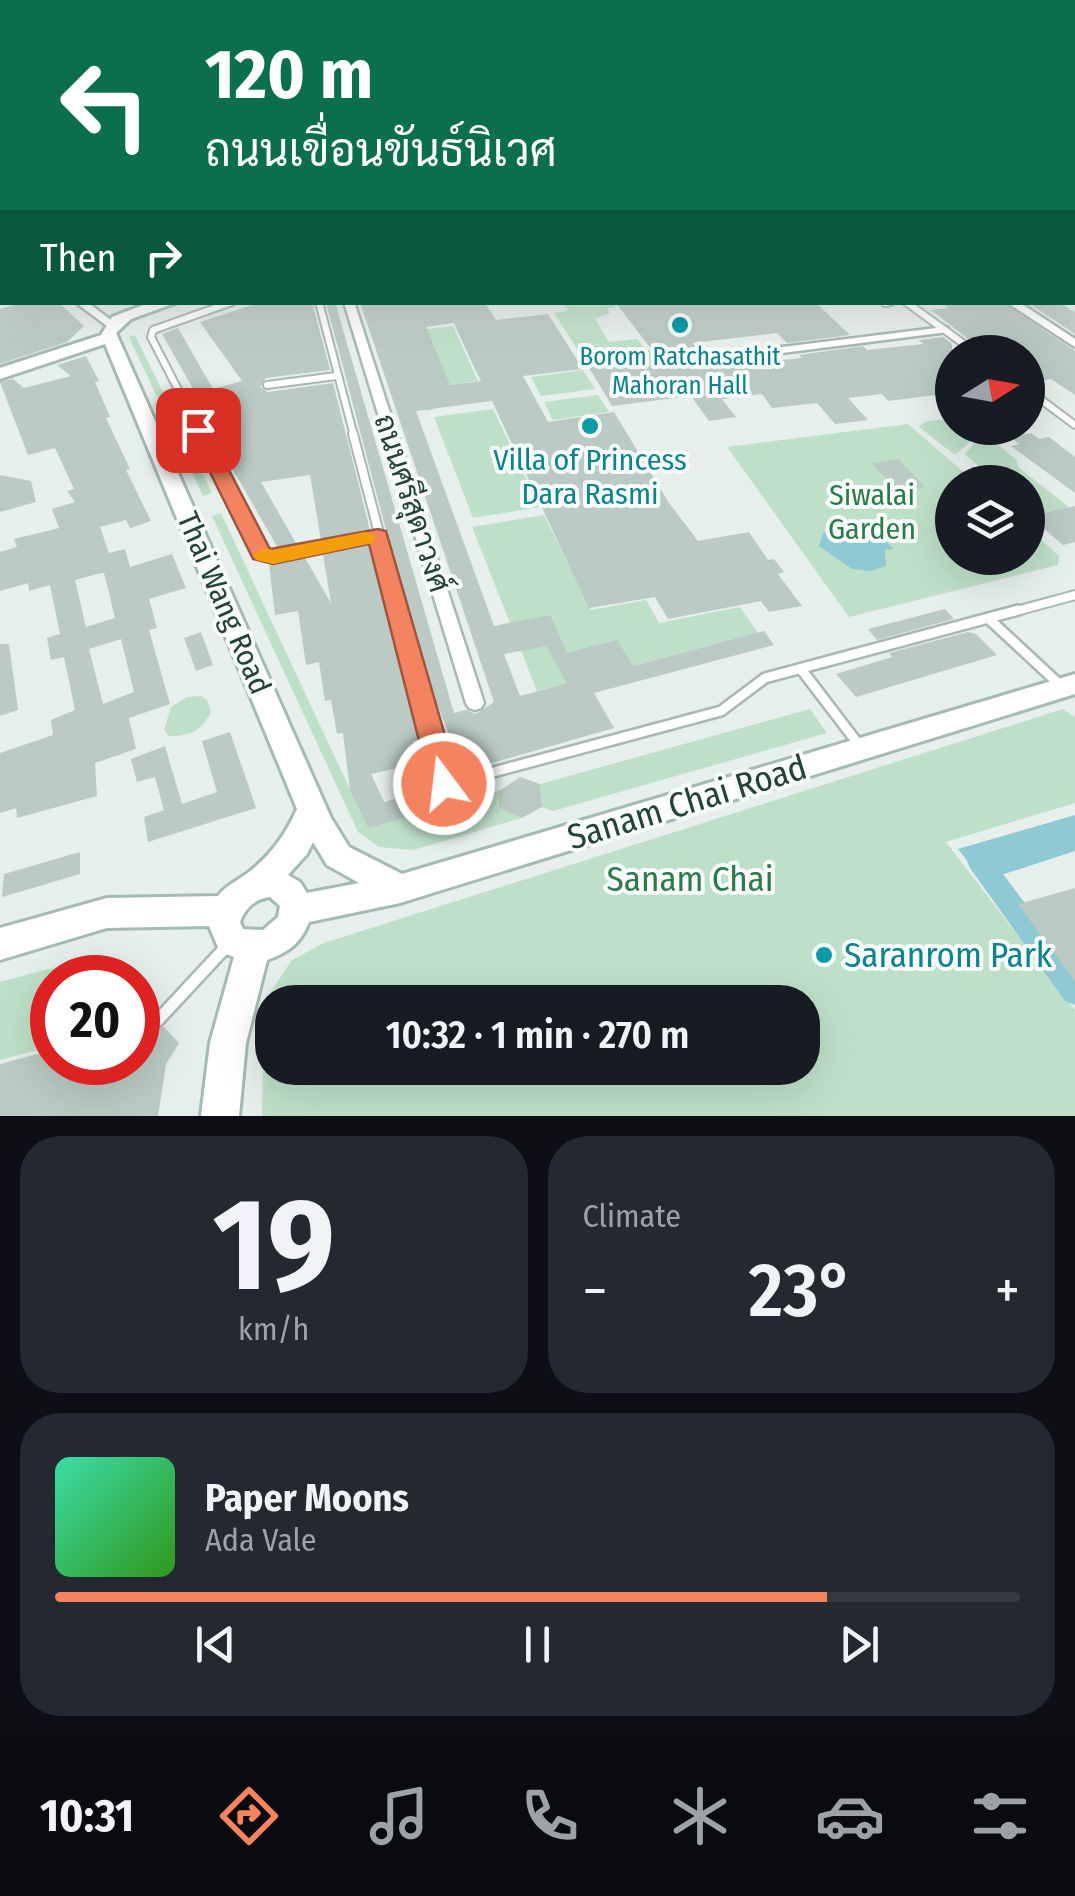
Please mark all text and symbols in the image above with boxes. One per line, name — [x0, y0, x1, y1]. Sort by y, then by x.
text: 120 m — [205, 33, 373, 117]
icon: left — [40, 40, 170, 170]
text: ถนนเขื่อนขันธ์นิเวศ — [205, 124, 557, 178]
icon: right — [136, 230, 191, 285]
text: Then — [40, 235, 116, 281]
marker: Borom Ratchasathit Mahoran Hall — [669, 314, 691, 336]
north arrow — [935, 335, 1045, 445]
map controls — [935, 335, 1045, 575]
place label: Borom Ratchasathit Mahoran Hall — [579, 342, 781, 401]
pin — [156, 388, 241, 473]
icon: arrive — [171, 403, 226, 458]
street label: ถนนศรีสุดาวงศ์ — [363, 409, 460, 597]
marker: Villa of Princess Dara Rasmi — [579, 415, 601, 437]
place label: Villa of Princess Dara Rasmi — [493, 442, 687, 512]
button: layers — [935, 465, 1045, 575]
park label: Siwalai Garden — [828, 477, 916, 547]
street label: Thai Wang Road — [169, 506, 279, 700]
position arrow — [392, 732, 496, 836]
street label: Sanam Chai Road — [562, 746, 812, 858]
park label: Sanam Chai — [606, 858, 774, 900]
place label: Saranrom Park — [844, 934, 1053, 976]
marker: Saranrom Park — [813, 944, 835, 966]
speed limit sign: 20 — [30, 955, 160, 1085]
text: 10:32 · 1 min · 270 m — [386, 1012, 689, 1058]
text: 19 — [213, 1167, 335, 1323]
text: Climate — [583, 1197, 681, 1235]
text: 23° — [749, 1246, 853, 1336]
text: − — [583, 1258, 607, 1324]
text: + — [995, 1258, 1020, 1324]
text: km/h — [238, 1310, 309, 1348]
text: Paper Moons — [205, 1475, 409, 1521]
text: Ada Vale — [205, 1521, 317, 1559]
icon: previous — [188, 1617, 243, 1672]
icon: pause — [510, 1617, 565, 1672]
icon: next — [832, 1617, 887, 1672]
icon: directions — [214, 1781, 284, 1851]
icon: music — [364, 1781, 434, 1851]
icon: phone — [515, 1781, 585, 1851]
icon: climate — [665, 1781, 735, 1851]
icon: car — [815, 1781, 885, 1851]
icon: filters — [965, 1781, 1035, 1851]
text: 10:31 — [40, 1789, 134, 1843]

